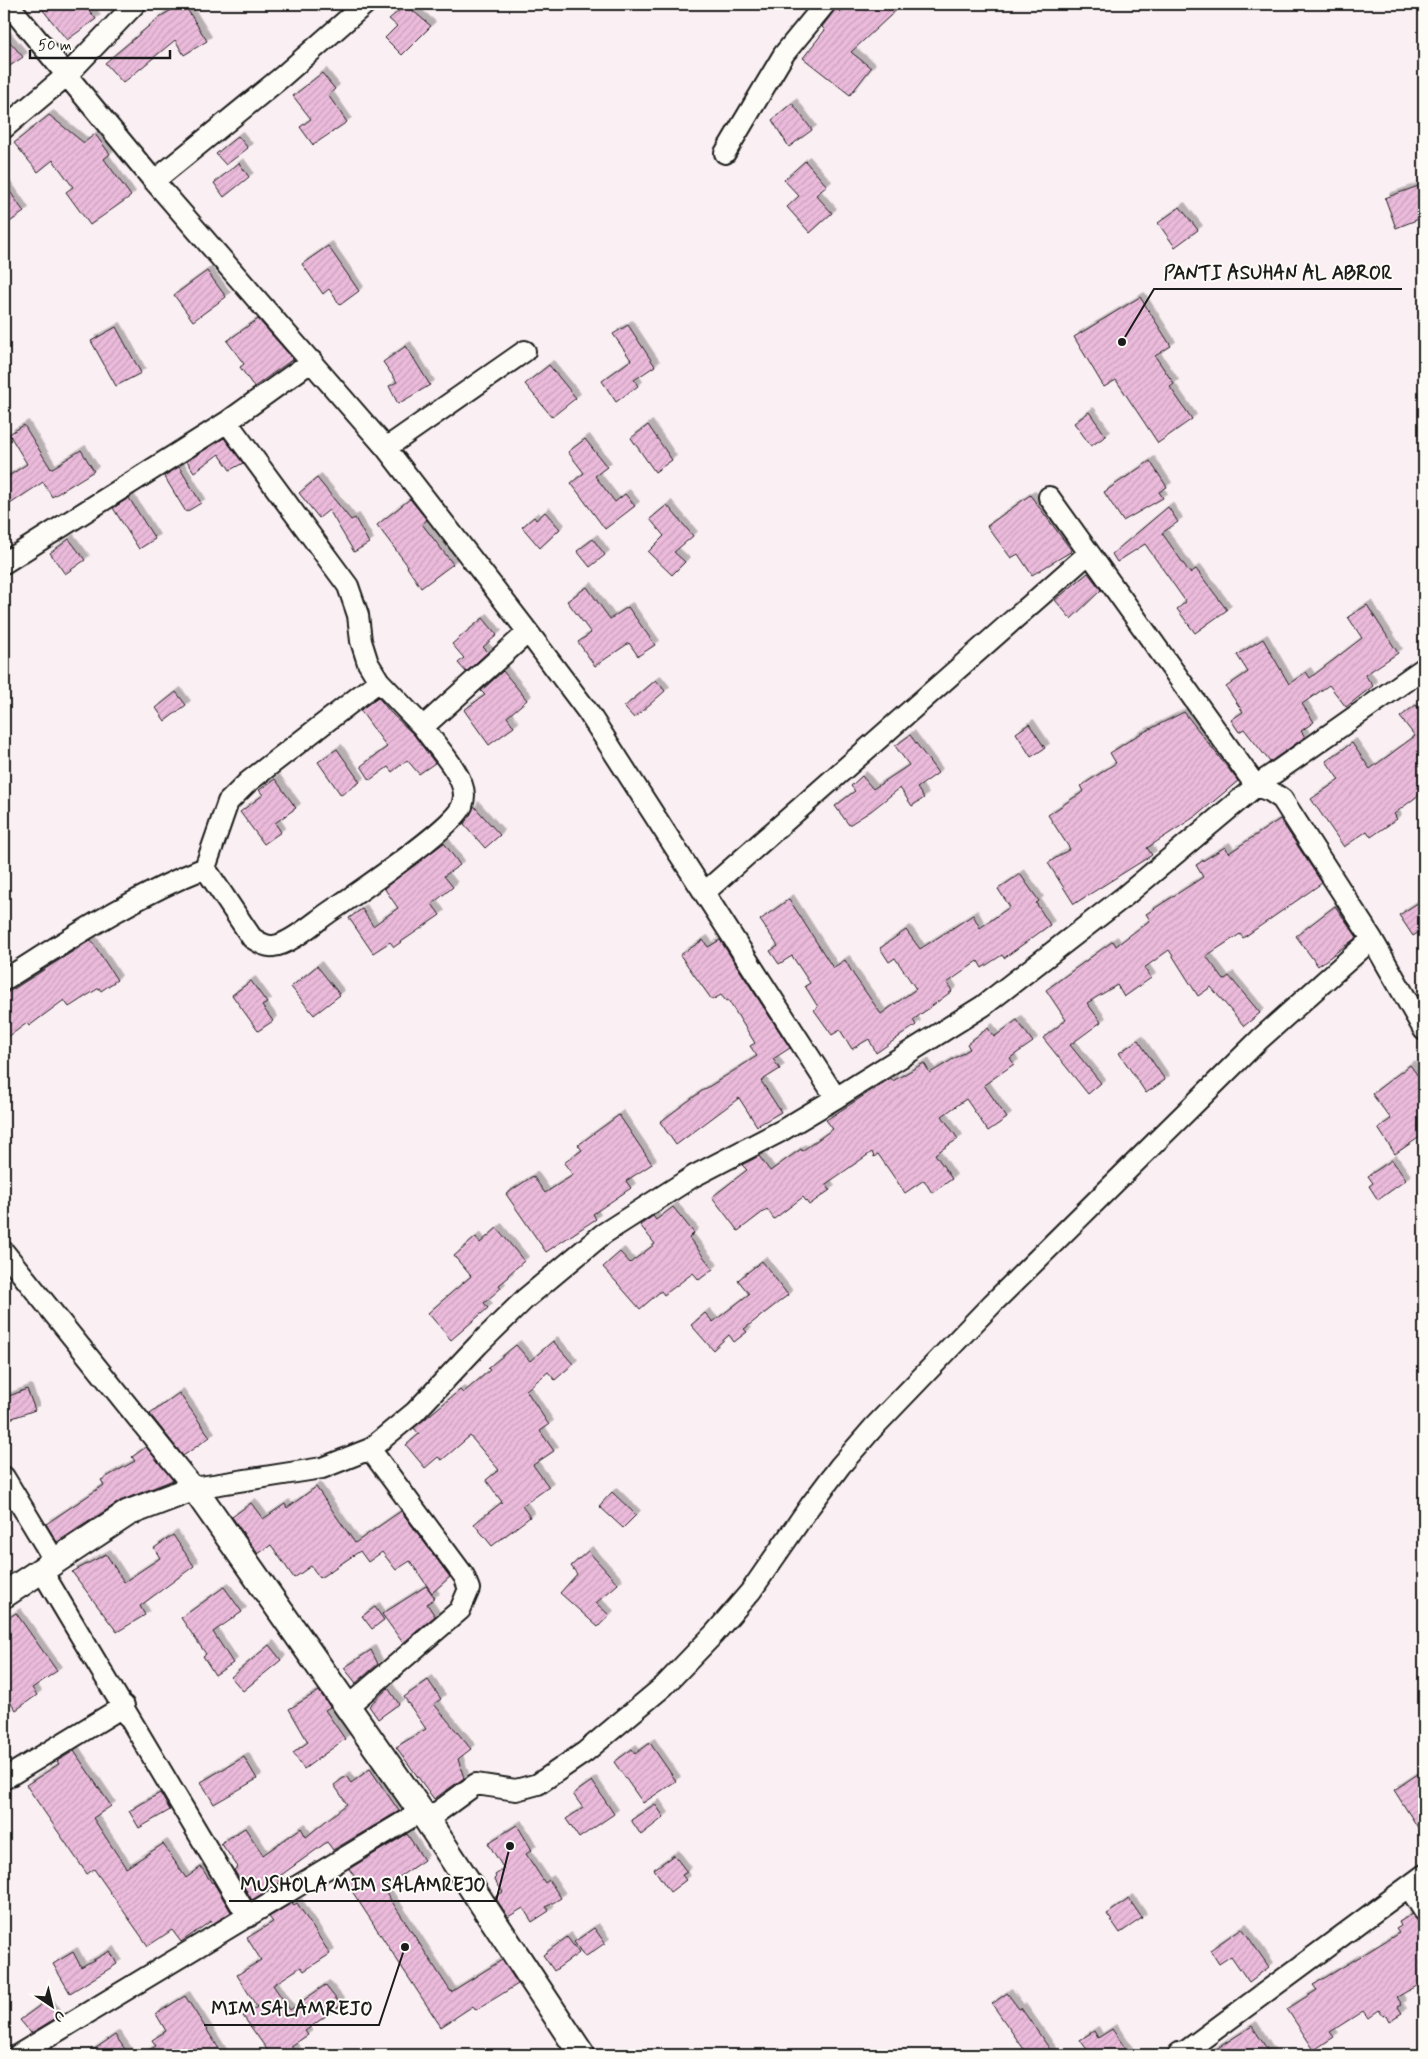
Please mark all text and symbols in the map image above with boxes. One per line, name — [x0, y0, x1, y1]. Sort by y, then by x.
scale bar — [30, 28, 170, 60]
text: 50 m — [38, 36, 72, 56]
callout: PANTI ASUHAN AL ABROR — [1154, 255, 1402, 289]
text: PANTI ASUHAN AL ABROR — [1164, 261, 1392, 286]
callout: MUSHOLA MIM SALAMREJO — [229, 1867, 496, 1901]
text: MUSHOLA MIM SALAMREJO — [240, 1873, 486, 1898]
north arrow — [28, 1982, 78, 2032]
callout: MIM SALAMREJO — [204, 1991, 379, 2025]
text: MIM SALAMREJO — [211, 1997, 373, 2022]
text: U — [50, 2006, 68, 2026]

